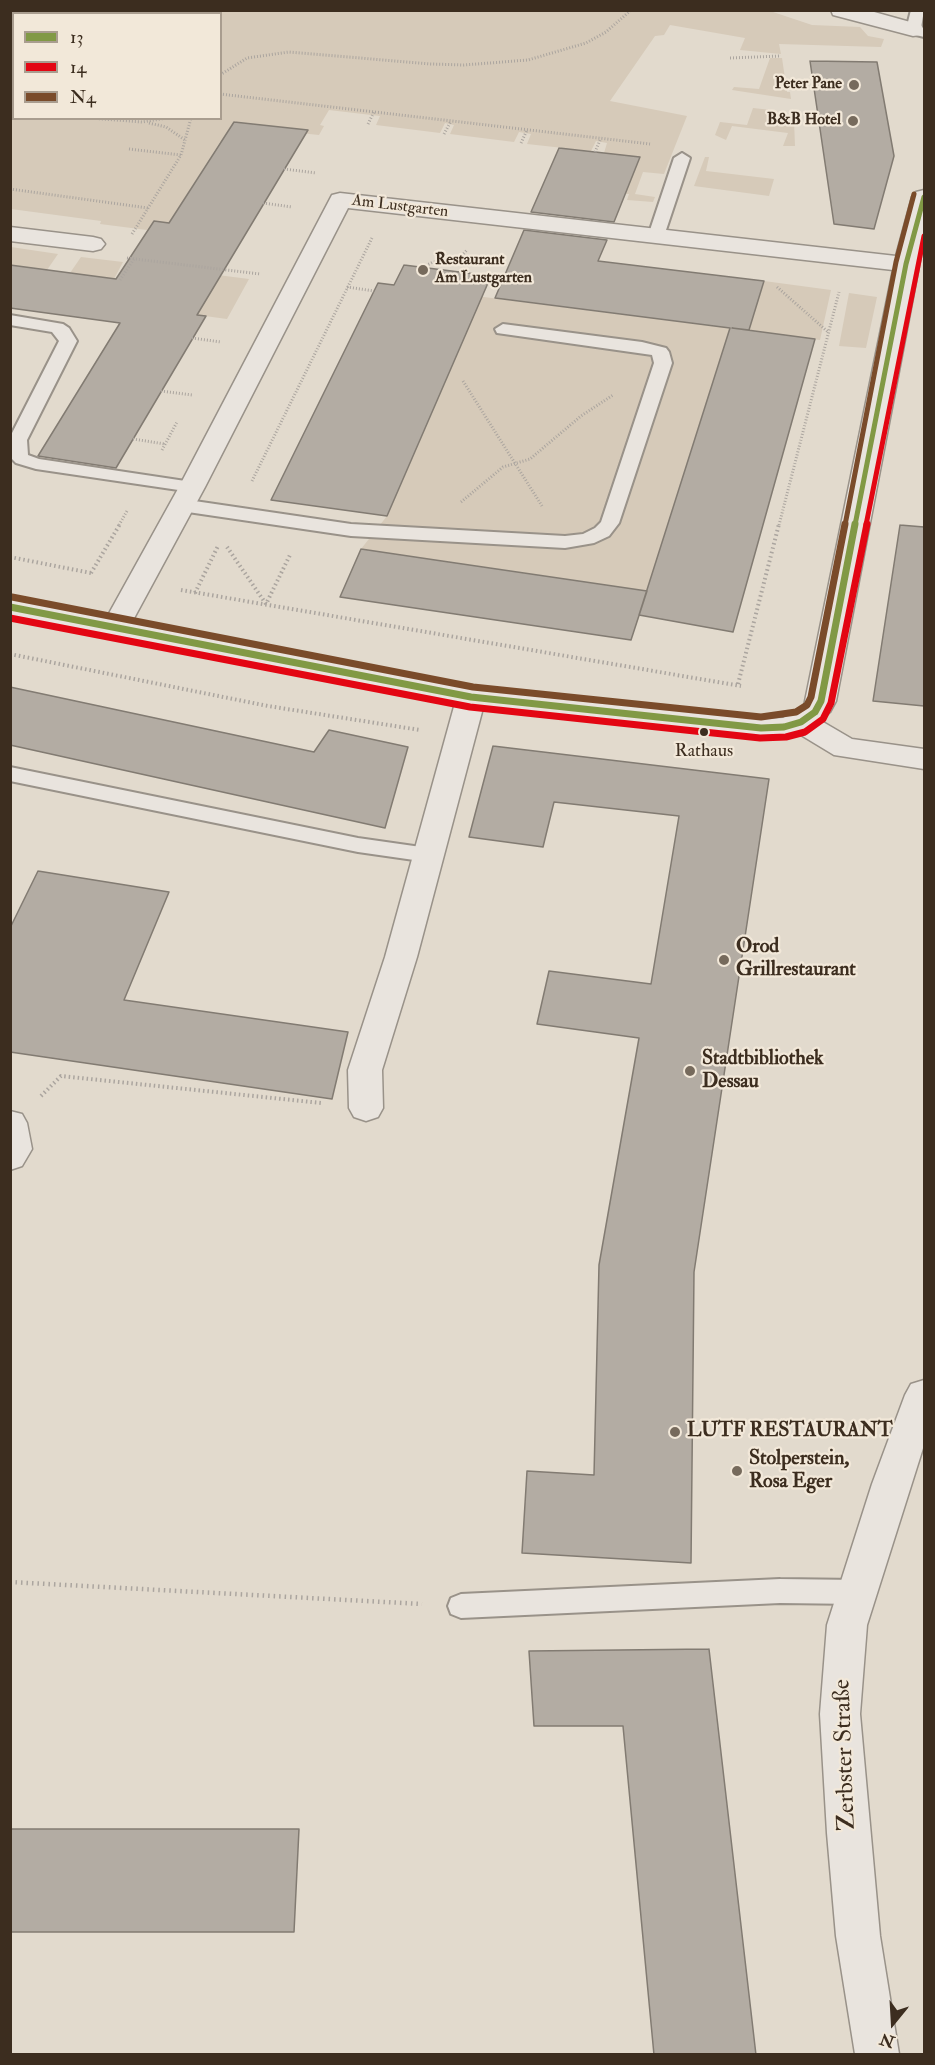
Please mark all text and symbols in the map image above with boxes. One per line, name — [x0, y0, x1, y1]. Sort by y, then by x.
legend — [12, 12, 222, 120]
text: 13 — [70, 26, 83, 49]
text: 14 — [70, 56, 86, 79]
place label: Peter Pane — [775, 75, 842, 95]
marker: Peter Pane — [847, 78, 861, 92]
text: N4 — [70, 86, 96, 109]
place label: B&B Hotel — [767, 111, 841, 131]
marker: B&B Hotel — [846, 114, 860, 128]
street label: Am Lustgarten — [351, 192, 449, 222]
place label: Restaurant Am Lustgarten — [435, 251, 532, 289]
marker: Restaurant Am Lustgarten — [416, 263, 430, 277]
marker: Rathaus — [698, 726, 710, 738]
place label: Rathaus — [675, 741, 733, 763]
place label: Orod Grillrestaurant — [736, 936, 856, 983]
marker: Orod Grillrestaurant — [717, 953, 731, 967]
place label: Stadtbibliothek Dessau — [702, 1048, 824, 1095]
marker: Stadtbibliothek Dessau — [683, 1064, 697, 1078]
place label: LUTF RESTAURANT — [687, 1420, 893, 1444]
marker: LUTF RESTAURANT — [668, 1425, 682, 1439]
place label: Stolperstein, Rosa Eger — [749, 1448, 849, 1495]
marker: Stolperstein, Rosa Eger — [730, 1464, 744, 1478]
street label: Zerbster Straße — [829, 1679, 863, 1831]
north arrow — [863, 1993, 923, 2053]
text: N — [878, 2028, 897, 2052]

